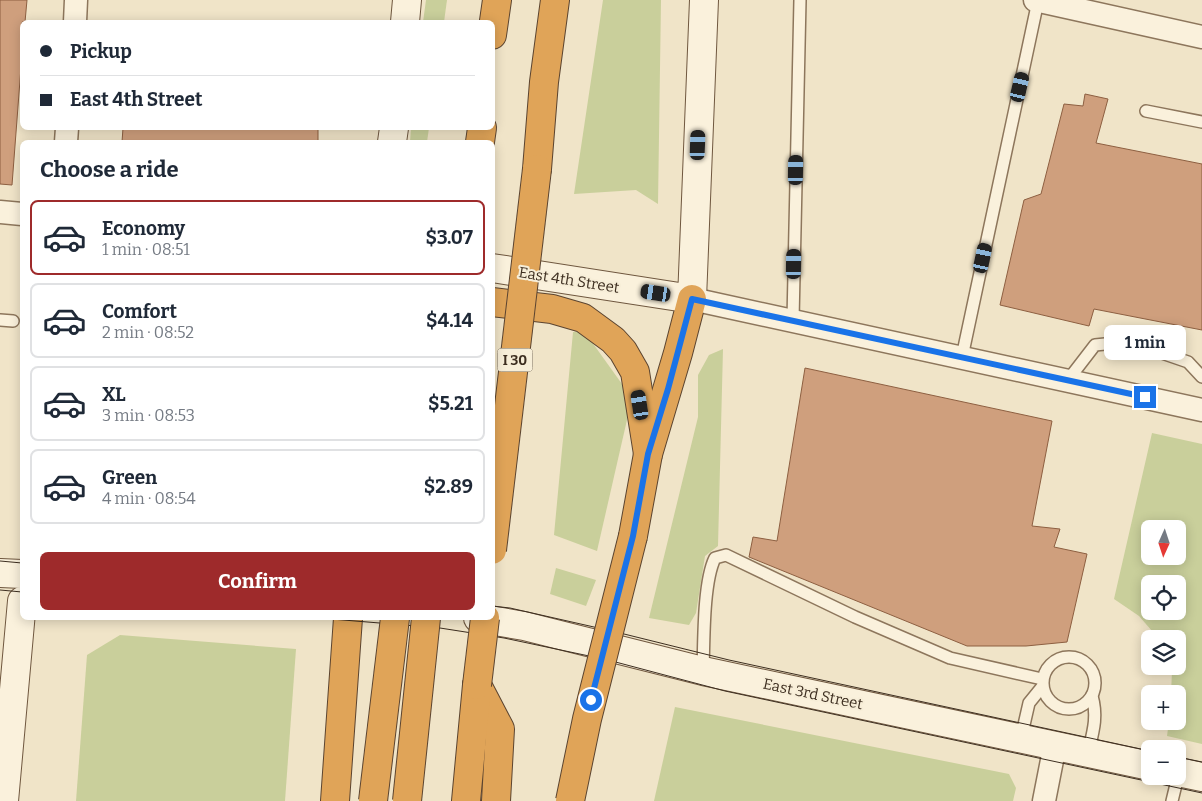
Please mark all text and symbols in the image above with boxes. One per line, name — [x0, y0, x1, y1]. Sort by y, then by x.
text: Pickup — [70, 40, 132, 63]
car — [1009, 71, 1030, 103]
text: East 4th Street — [70, 88, 202, 111]
car — [689, 130, 706, 160]
car — [788, 155, 803, 185]
text: Choose a ride — [40, 156, 179, 183]
icon: car — [42, 215, 87, 260]
text: Economy — [102, 217, 185, 240]
text: $3.07 — [425, 226, 473, 249]
text: 1 min · 08:51 — [102, 240, 190, 259]
car — [972, 242, 993, 274]
car — [786, 249, 801, 279]
street label: East 4th Street — [517, 263, 621, 297]
car — [640, 283, 671, 303]
icon: car — [42, 298, 87, 343]
text: Comfort — [102, 300, 177, 323]
text: $4.14 — [426, 309, 473, 332]
text: 2 min · 08:52 — [102, 323, 194, 342]
callout: 1 min — [1104, 324, 1186, 360]
text: 1 min — [1125, 333, 1165, 352]
road number: I 30 — [498, 348, 532, 372]
icon: car — [42, 381, 87, 426]
text: XL — [102, 383, 126, 406]
route end — [1134, 386, 1156, 408]
car — [630, 389, 649, 421]
text: $5.21 — [428, 392, 473, 415]
text: 3 min · 08:53 — [102, 406, 195, 425]
icon: car — [42, 464, 87, 509]
text: Green — [102, 466, 157, 489]
text: $2.89 — [424, 475, 473, 498]
text: 4 min · 08:54 — [102, 489, 196, 508]
north arrow — [1141, 520, 1186, 565]
map controls — [1141, 520, 1186, 785]
button: Confirm — [40, 552, 475, 610]
button: locate — [1141, 575, 1186, 620]
button: layers — [1141, 630, 1186, 675]
street label: East 3rd Street — [761, 675, 865, 713]
button: + — [1141, 685, 1186, 730]
route start — [580, 689, 602, 711]
button: − — [1141, 740, 1186, 785]

